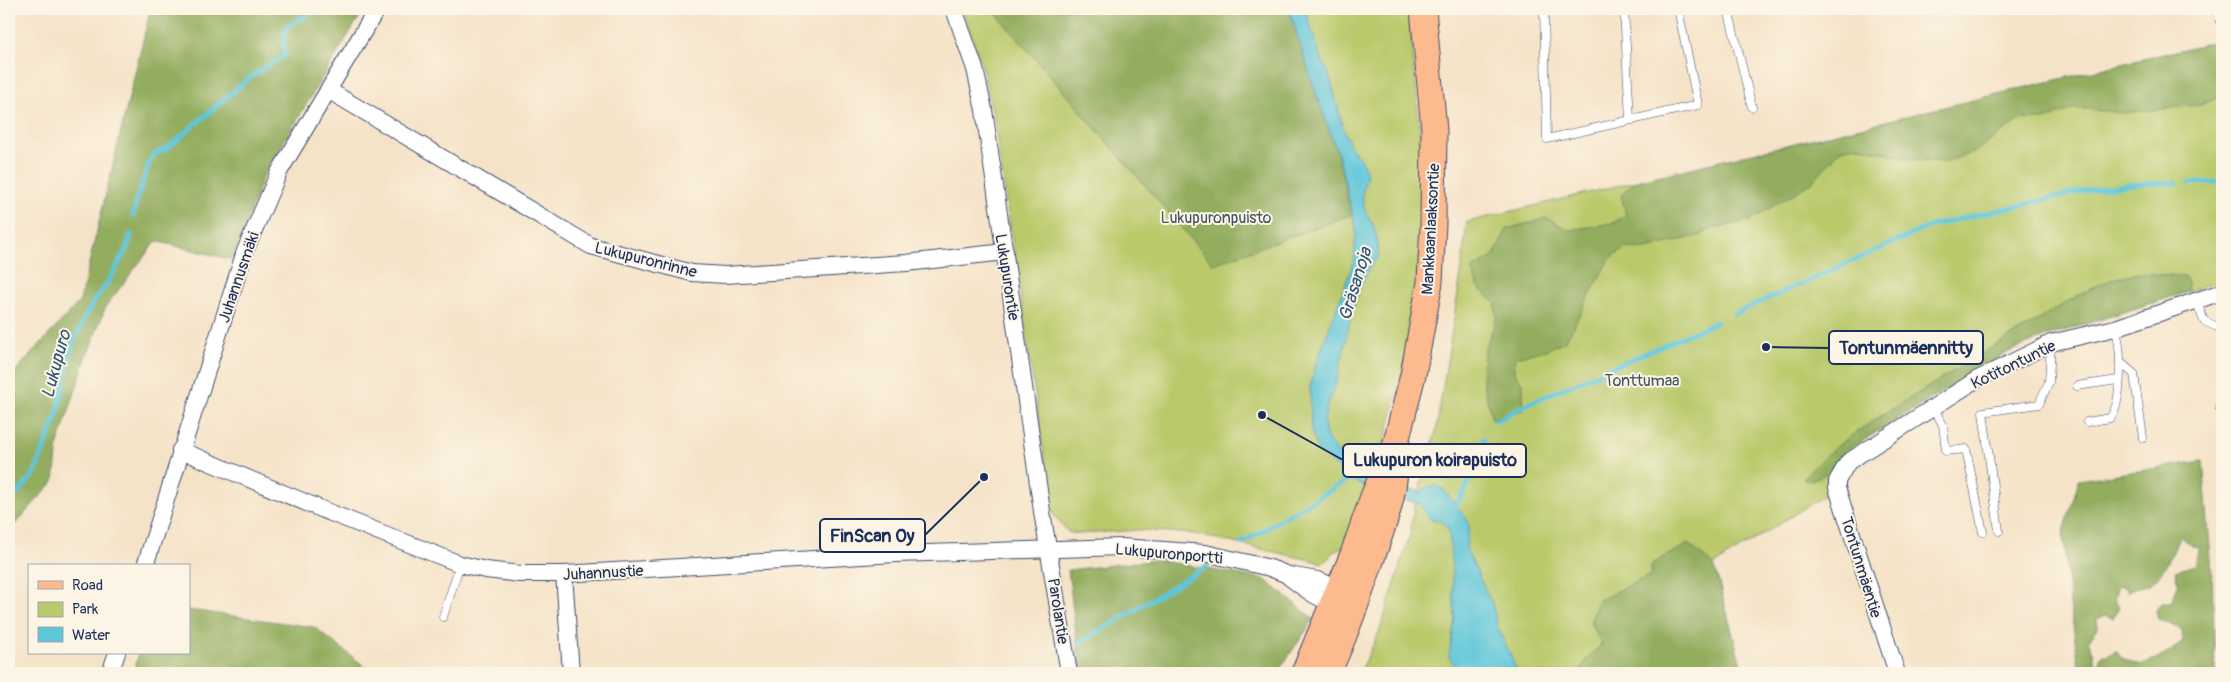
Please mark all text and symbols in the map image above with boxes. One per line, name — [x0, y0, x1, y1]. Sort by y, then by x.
street label: Mankkaanlaaksontie — [1418, 163, 1444, 295]
park label: Lukupuronpuisto — [1161, 208, 1272, 228]
street label: Juhannusmäki — [214, 229, 264, 325]
street label: Lukupurontie — [990, 232, 1024, 322]
street label: Lukupuronrinne — [593, 238, 699, 282]
water label: Gräsanoja — [1333, 243, 1378, 324]
water label: Lukupuro — [36, 327, 77, 400]
callout: Tontunmäennitty — [1829, 331, 1983, 364]
street label: Kotitontuntie — [1968, 336, 2059, 394]
text: Tontunmäennitty — [1838, 337, 1973, 360]
park label: Tonttumaa — [1604, 371, 1680, 391]
callout: Lukupuron koirapuisto — [1343, 444, 1526, 477]
text: Lukupuron koirapuisto — [1353, 449, 1517, 472]
street label: Tontunmäentie — [1836, 514, 1886, 620]
callout: FinScan Oy — [820, 519, 925, 552]
text: FinScan Oy — [830, 525, 915, 548]
street label: Lukupuronportti — [1114, 539, 1224, 569]
street label: Juhannustie — [562, 561, 644, 585]
legend — [28, 564, 190, 654]
text: Road — [72, 576, 103, 595]
street label: Parolantie — [1043, 577, 1073, 646]
text: Park — [72, 600, 99, 619]
text: Water — [72, 626, 111, 645]

